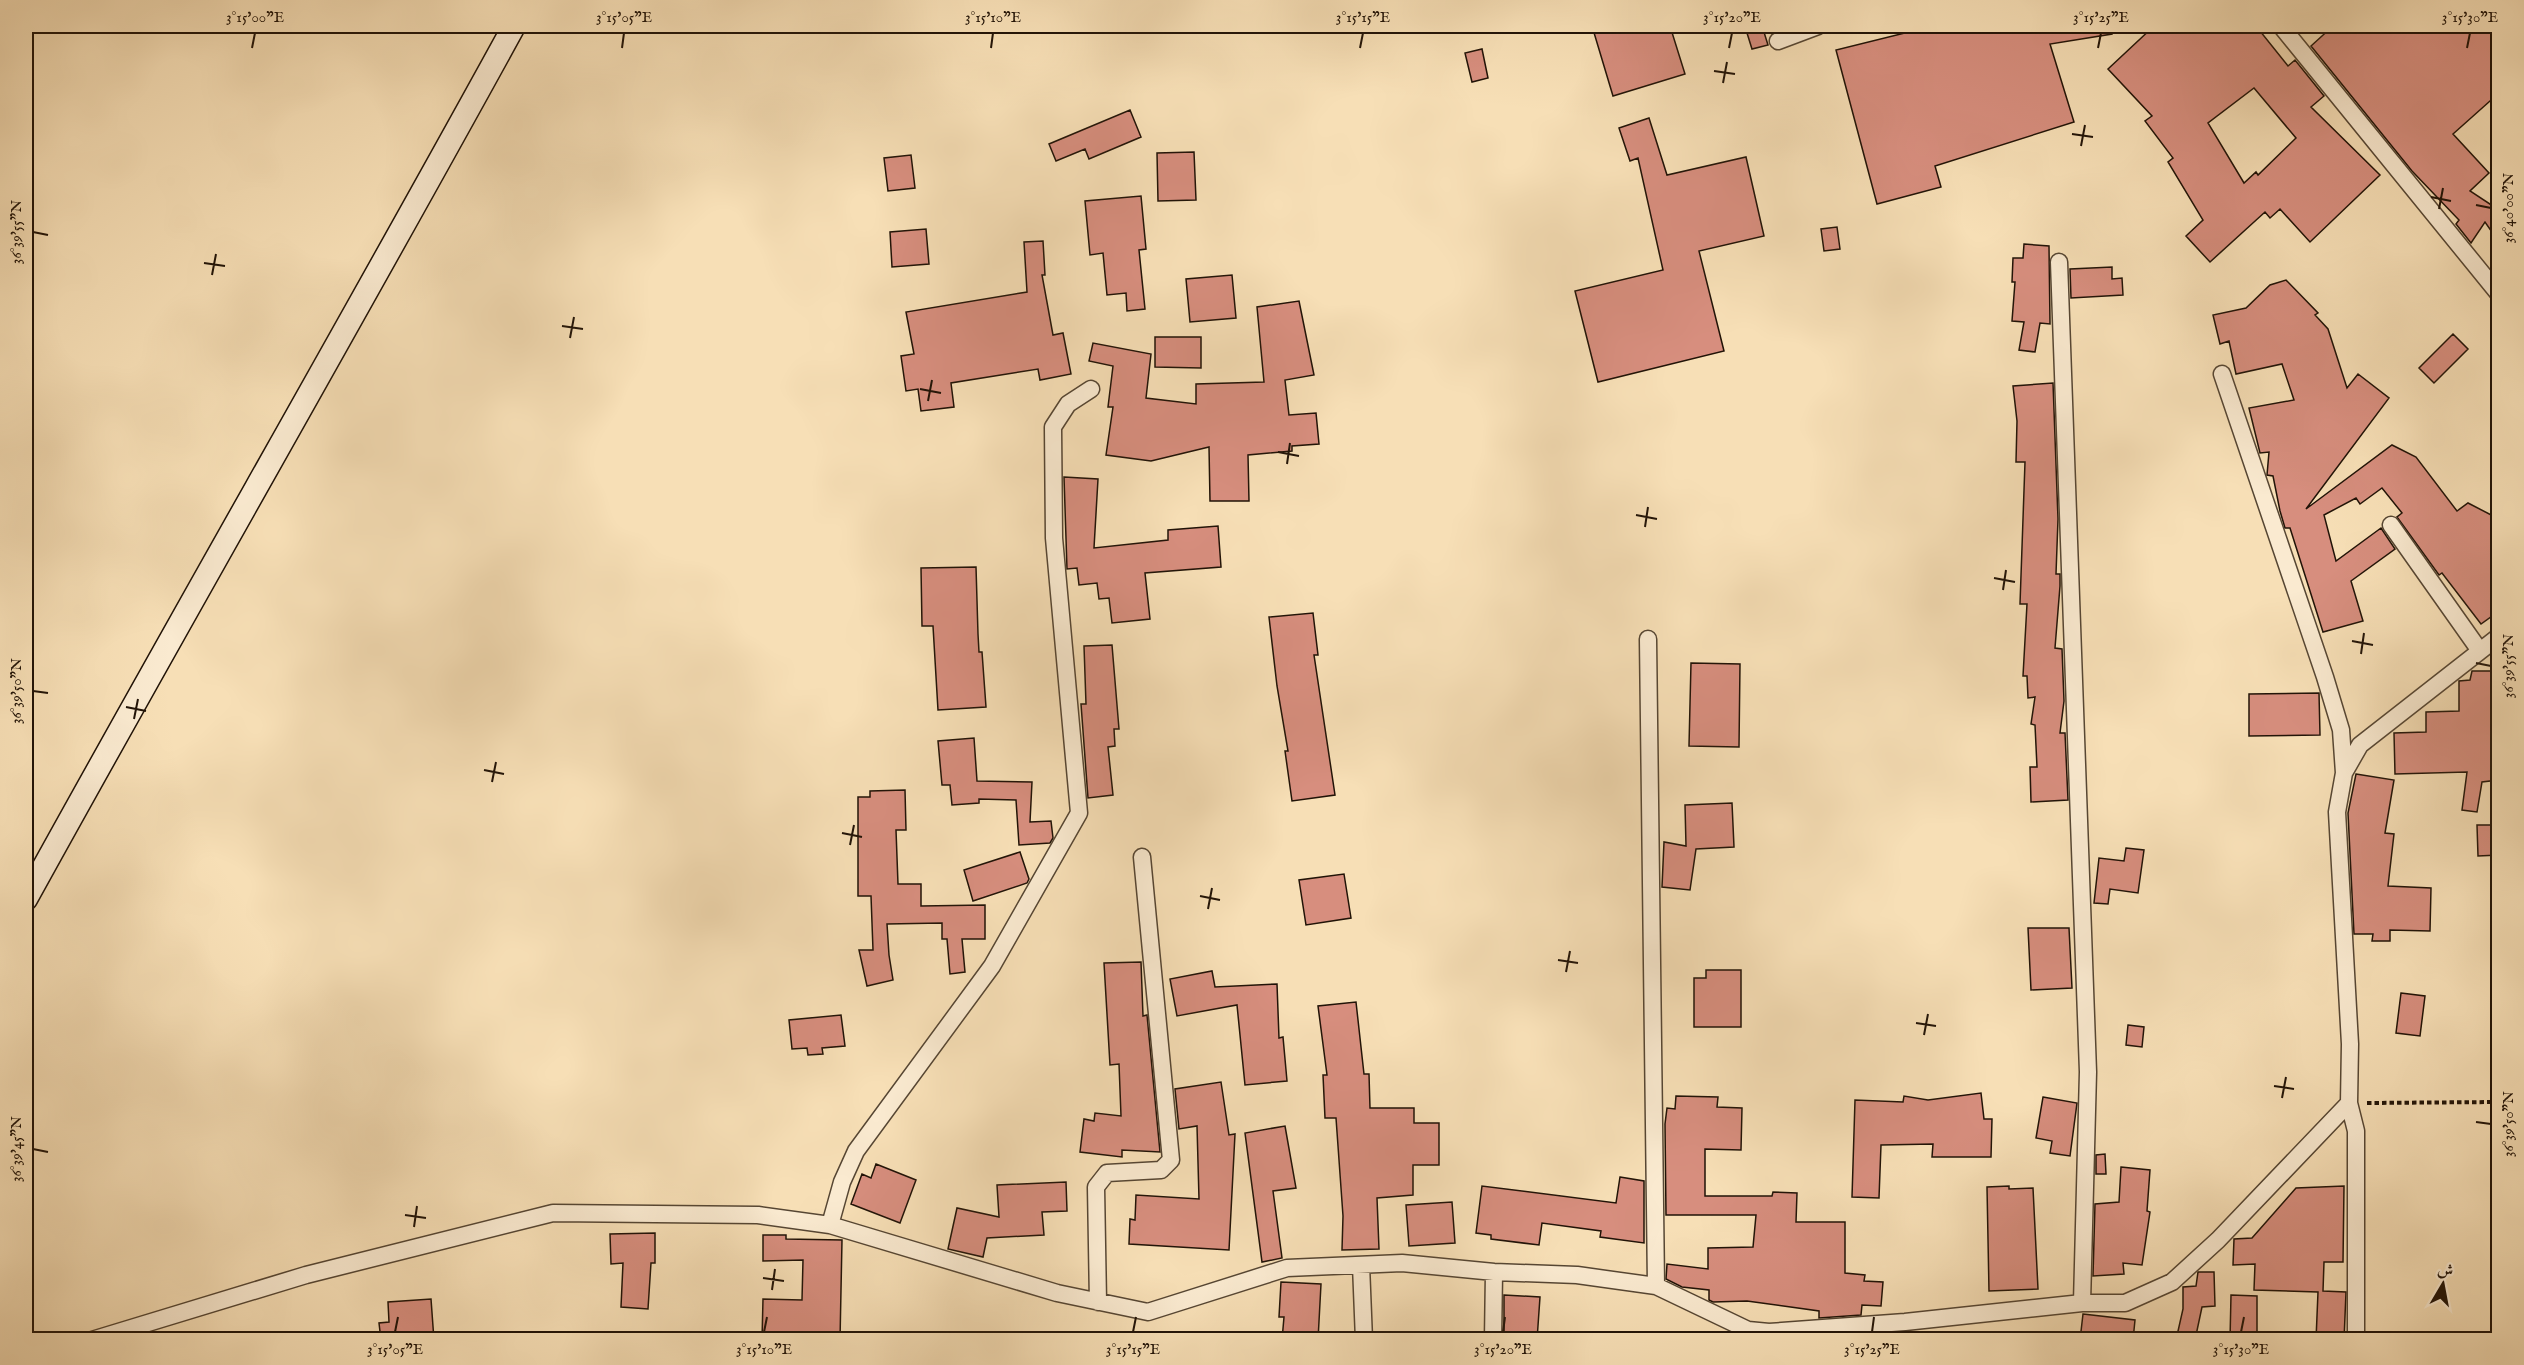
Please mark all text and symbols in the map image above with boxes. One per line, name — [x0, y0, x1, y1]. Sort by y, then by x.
text: 3°15'00"E — [226, 8, 284, 27]
text: 3°15'05"E — [596, 8, 652, 27]
text: 3°15'10"E — [965, 8, 1021, 27]
text: 3°15'15"E — [1336, 8, 1390, 27]
text: 3°15'20"E — [1703, 8, 1761, 27]
text: 3°15'25"E — [2073, 8, 2129, 27]
text: 3°15'30"E — [2442, 8, 2498, 27]
text: 36°40'00"N — [2499, 173, 2518, 243]
text: 36°39'55"N — [7, 200, 26, 264]
text: 36°39'55"N — [2499, 634, 2518, 698]
text: 36°39'50"N — [7, 658, 26, 724]
text: 36°39'50"N — [2499, 1091, 2518, 1157]
text: 36°39'45"N — [7, 1116, 26, 1182]
north arrow — [2413, 1254, 2473, 1314]
text: ش — [2436, 1260, 2455, 1282]
text: 3°15'05"E — [367, 1340, 423, 1359]
text: 3°15'10"E — [736, 1340, 792, 1359]
text: 3°15'15"E — [1106, 1340, 1160, 1359]
text: 3°15'20"E — [1474, 1340, 1532, 1359]
text: 3°15'25"E — [1844, 1340, 1900, 1359]
text: 3°15'30"E — [2213, 1340, 2269, 1359]

